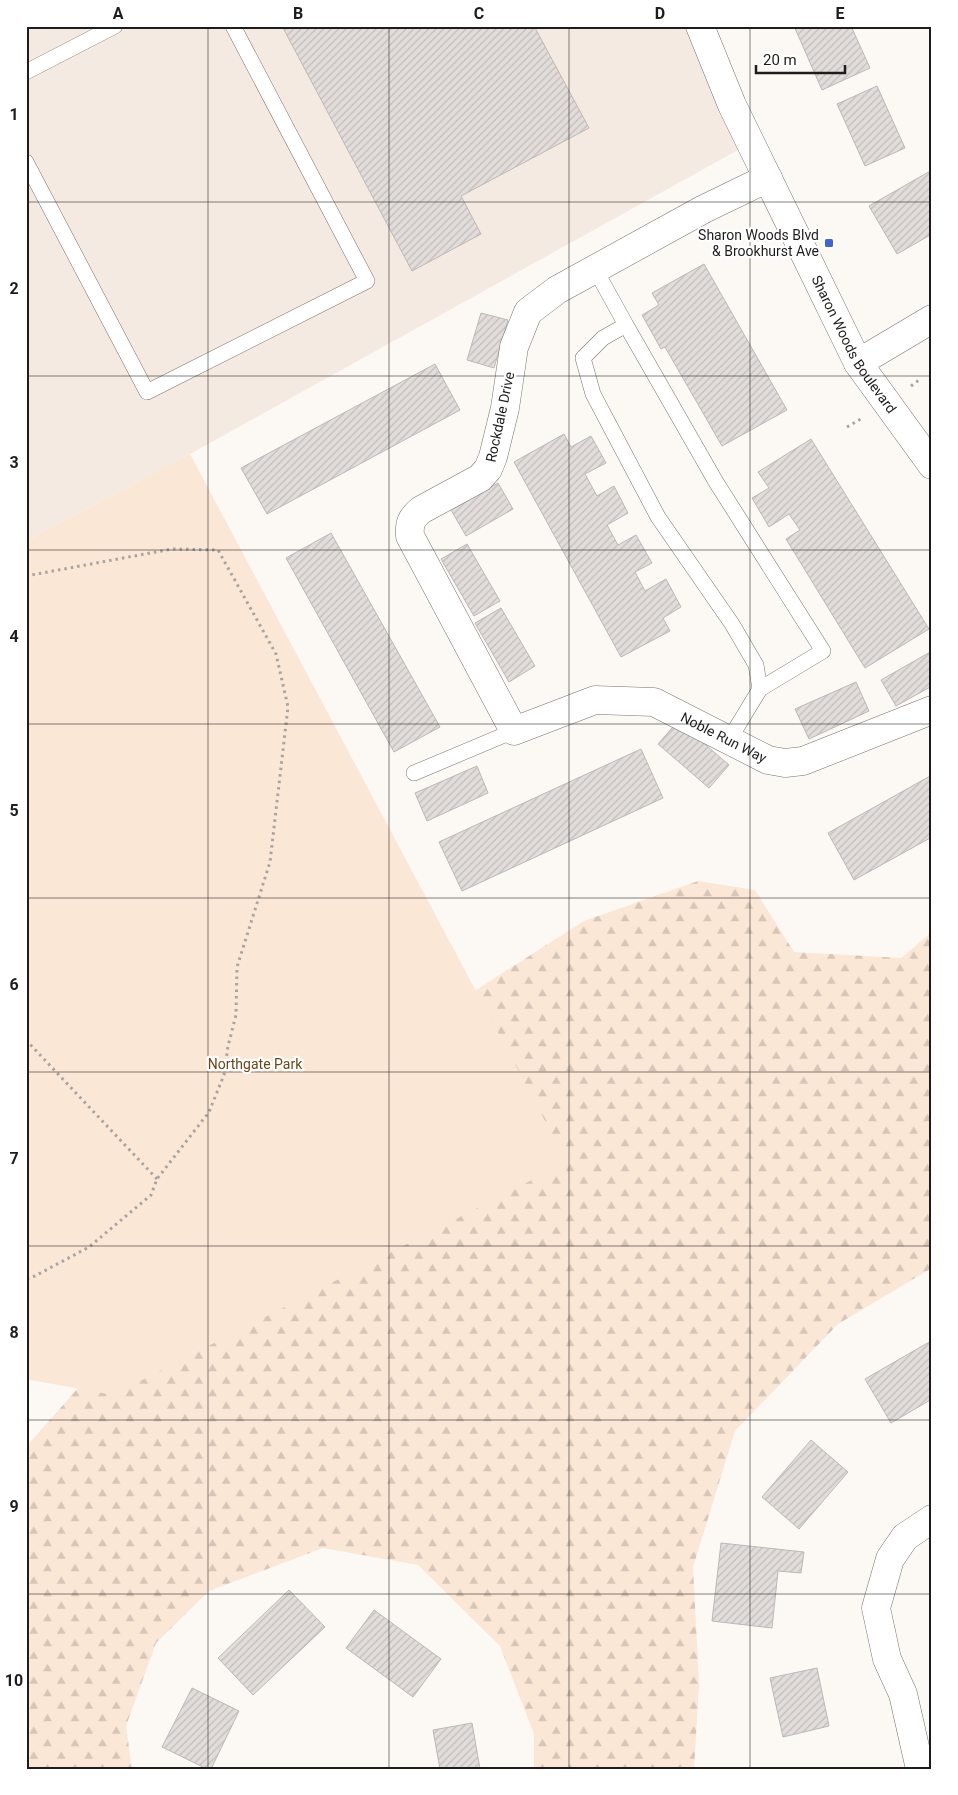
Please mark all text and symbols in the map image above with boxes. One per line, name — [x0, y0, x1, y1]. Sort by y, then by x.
text: A — [113, 4, 124, 23]
text: B — [293, 4, 303, 23]
text: C — [474, 4, 484, 23]
text: D — [655, 4, 665, 23]
text: E — [836, 4, 845, 23]
scale bar — [756, 42, 844, 74]
text: 20 m — [763, 51, 797, 69]
text: 1 — [9, 105, 19, 124]
place label: Sharon Woods Blvd & Brookhurst Ave — [698, 227, 819, 259]
marker: Sharon Woods Blvd & Brookhurst Ave — [823, 237, 835, 249]
street label: Sharon Woods Boulevard — [808, 273, 900, 416]
text: 2 — [9, 279, 19, 298]
street label: Rockdale Drive — [483, 370, 517, 464]
text: 3 — [9, 453, 19, 472]
text: 4 — [9, 627, 19, 646]
street label: Noble Run Way — [678, 709, 770, 766]
text: 5 — [9, 801, 19, 820]
text: 6 — [9, 975, 19, 994]
park label: Northgate Park — [208, 1056, 303, 1072]
text: 7 — [9, 1149, 19, 1168]
text: 8 — [9, 1323, 19, 1342]
text: 9 — [9, 1497, 19, 1516]
text: 10 — [5, 1671, 23, 1690]

